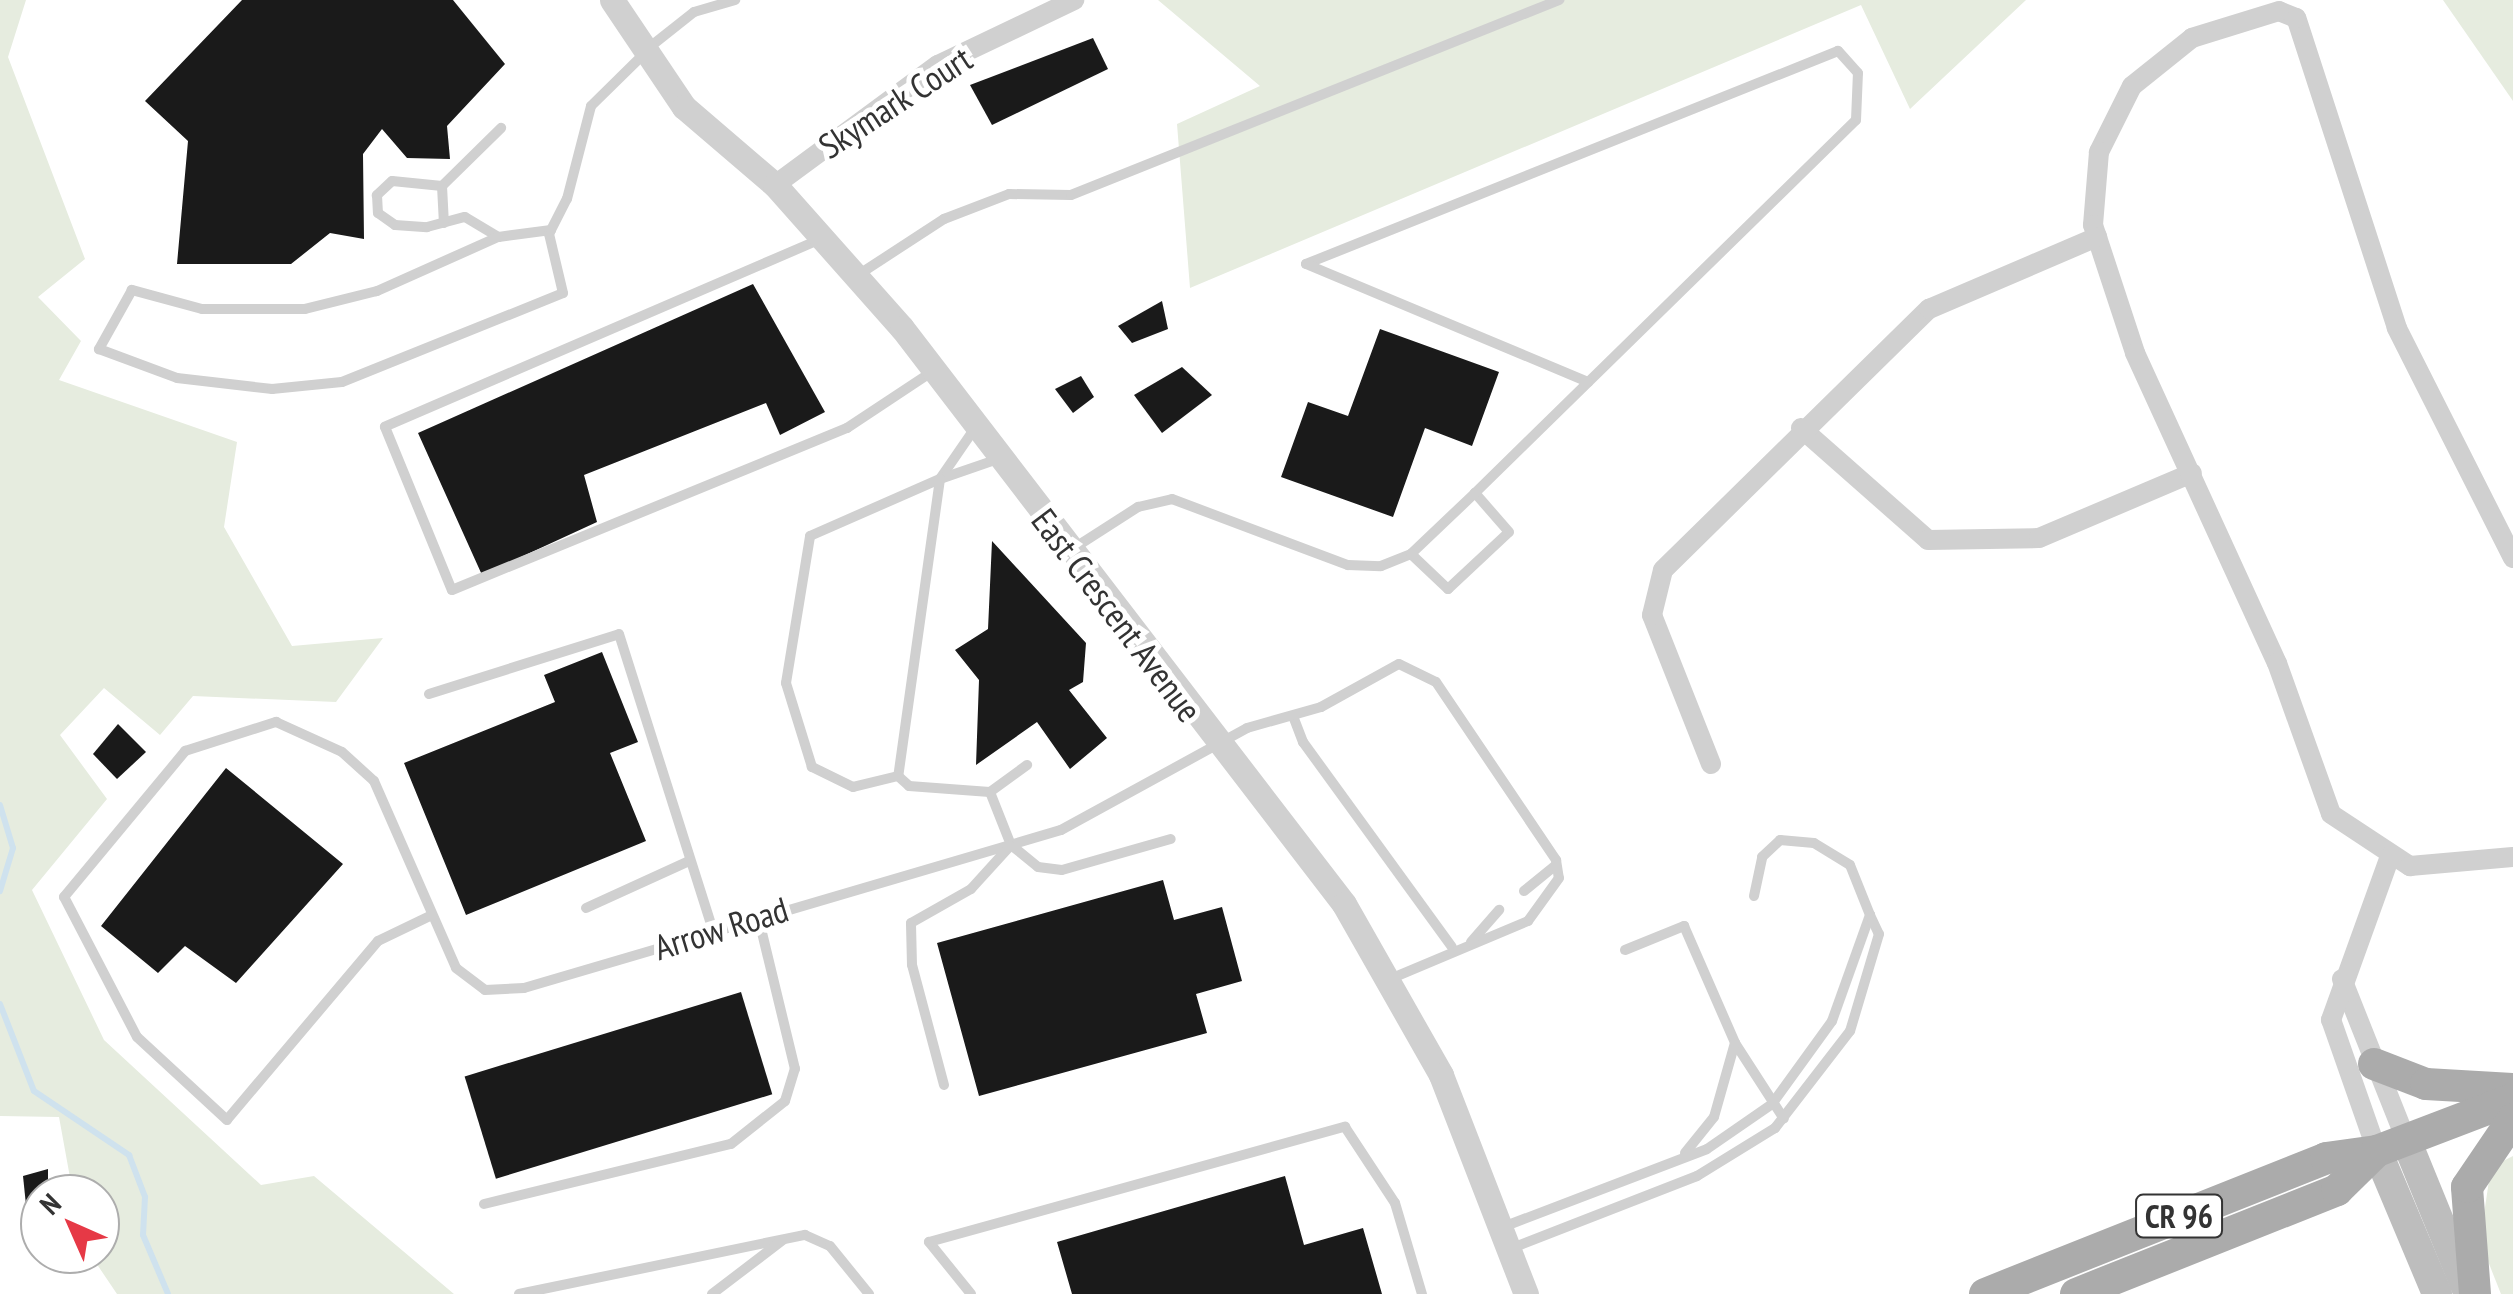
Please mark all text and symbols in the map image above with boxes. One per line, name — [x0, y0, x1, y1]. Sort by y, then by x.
street label: Skymark Court — [810, 37, 980, 167]
street label: East Crescent Avenue — [1023, 500, 1211, 730]
street label: Arrow Road — [649, 888, 793, 968]
north arrow — [20, 1174, 120, 1274]
text: N — [31, 1185, 68, 1222]
road number: CR 96 — [2134, 1189, 2224, 1243]

